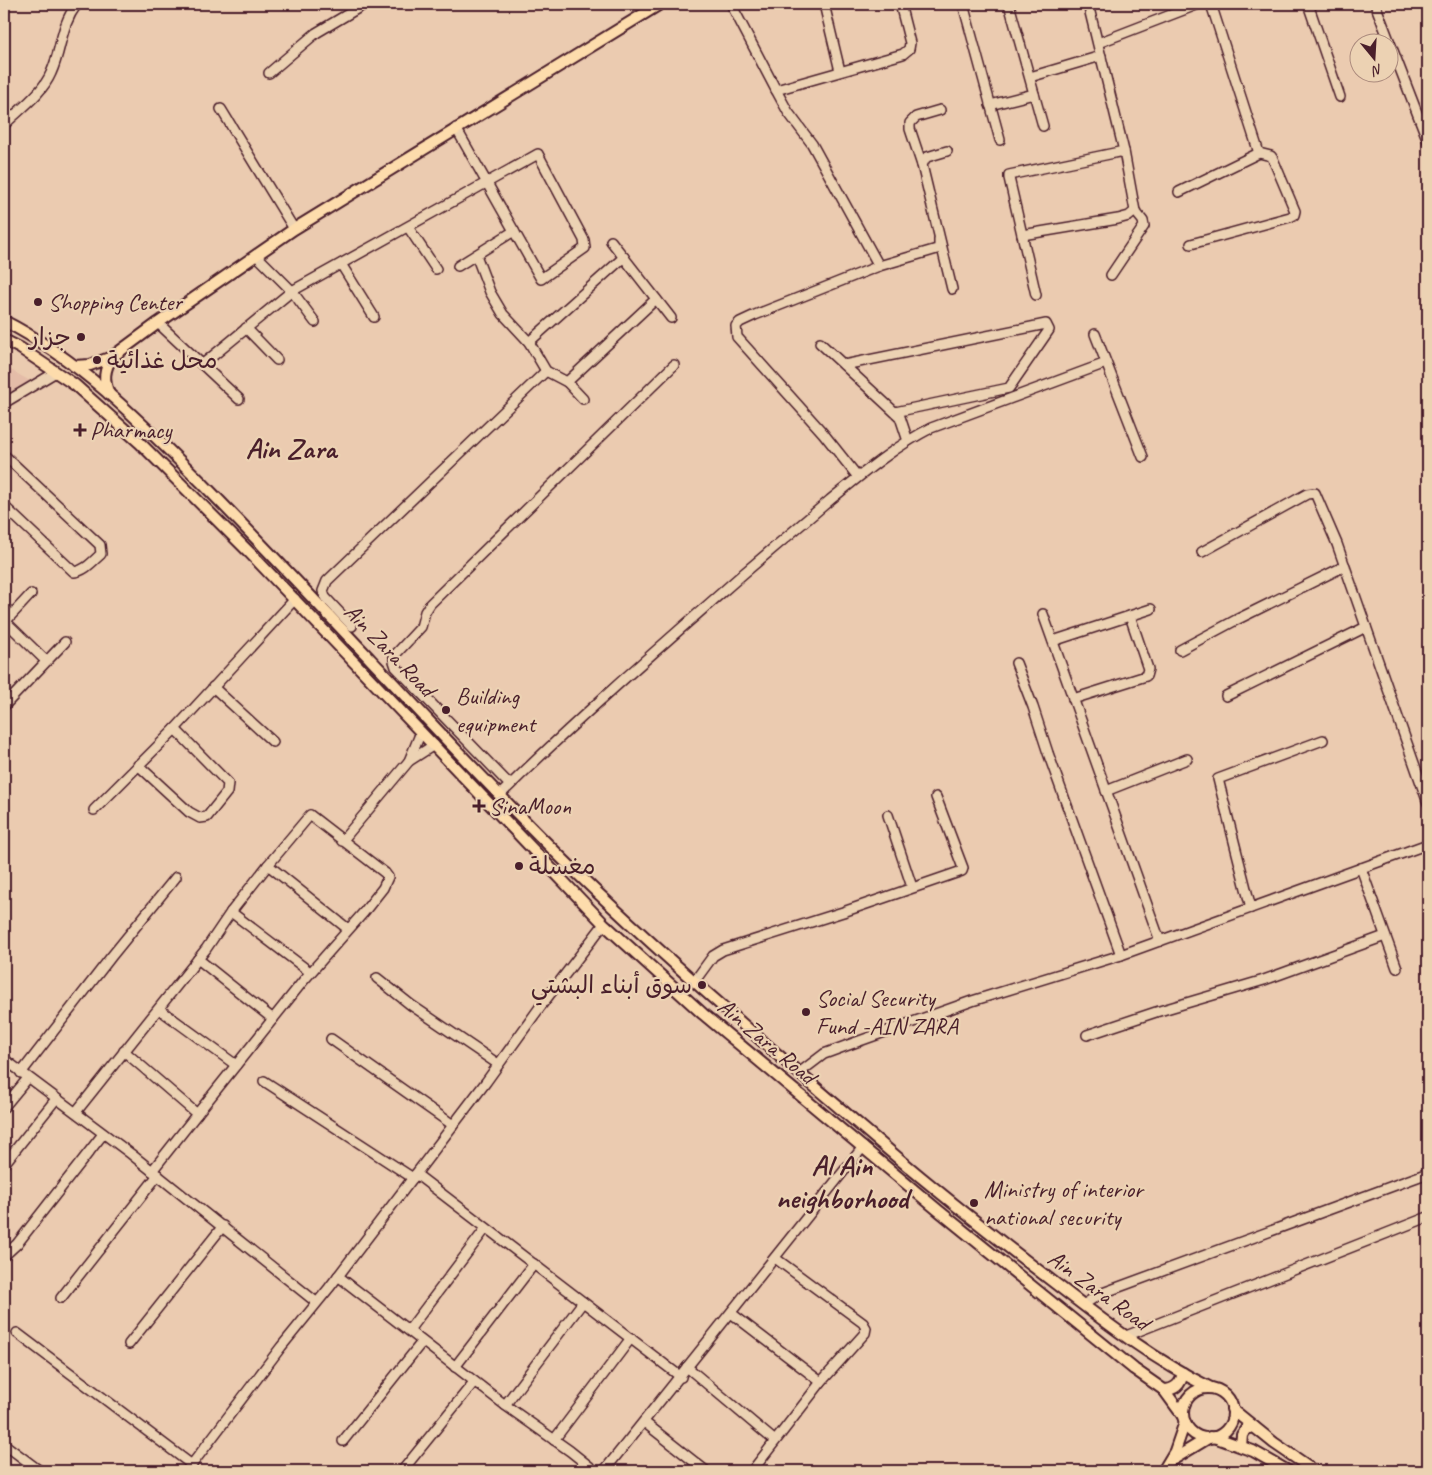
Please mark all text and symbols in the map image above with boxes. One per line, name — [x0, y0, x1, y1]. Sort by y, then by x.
north arrow — [1350, 32, 1400, 82]
text: N — [1369, 60, 1385, 80]
place label: Shopping Center — [48, 287, 184, 317]
marker: Shopping Center — [32, 296, 44, 308]
place label: جزار — [28, 322, 71, 352]
marker: جزار — [75, 331, 87, 343]
place label: محل غذائية — [107, 345, 217, 375]
marker: محل غذائية — [91, 354, 103, 366]
place label: Pharmacy — [90, 415, 173, 445]
marker: Pharmacy — [74, 424, 86, 436]
district label: Ain Zara — [246, 430, 339, 467]
street label: Ain Zara Road — [338, 597, 445, 706]
place label: Building equipment — [456, 681, 537, 739]
marker: Building equipment — [440, 704, 452, 716]
place label: SinaMoon — [489, 791, 571, 821]
marker: SinaMoon — [473, 800, 485, 812]
place label: مغسلة — [529, 851, 596, 881]
marker: مغسلة — [513, 860, 525, 872]
place label: سوق أبناء البشتي — [531, 970, 692, 1006]
marker: سوق أبناء البشتي — [696, 979, 708, 991]
place label: Social Security Fund -AIN ZARA — [816, 983, 959, 1041]
street label: Ain Zara Road — [712, 991, 825, 1093]
marker: Social Security Fund -AIN ZARA — [800, 1006, 812, 1018]
district label: Al Ain neighborhood — [776, 1147, 914, 1217]
place label: Ministry of interior national security — [984, 1174, 1145, 1232]
marker: Ministry of interior national security — [968, 1197, 980, 1209]
street label: Ain Zara Road — [1042, 1243, 1159, 1339]

